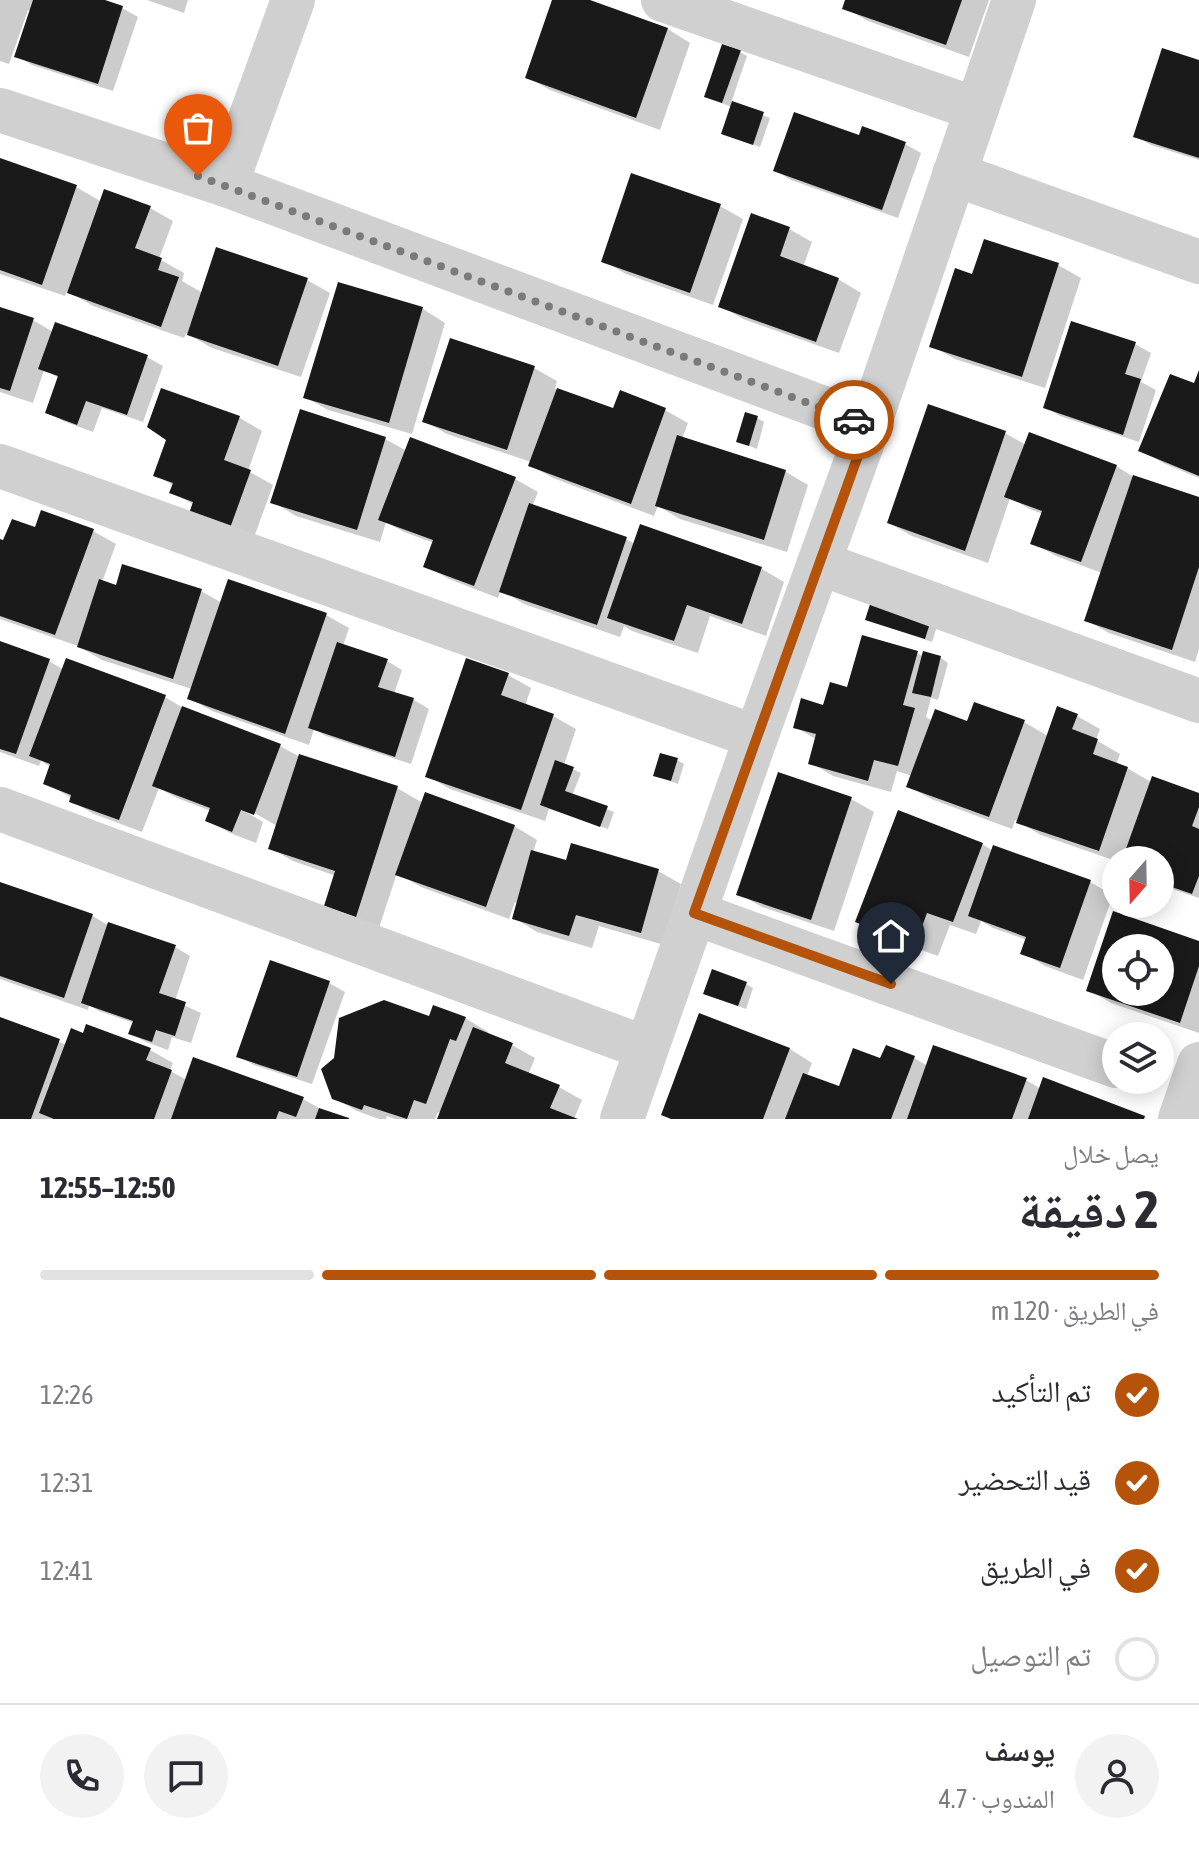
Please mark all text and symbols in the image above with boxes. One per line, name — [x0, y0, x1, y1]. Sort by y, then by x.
pin — [164, 94, 232, 176]
icon: bag — [176, 106, 220, 150]
courier — [814, 380, 894, 460]
icon: car — [832, 398, 876, 442]
north arrow — [1102, 846, 1174, 918]
map controls — [1102, 846, 1174, 1094]
pin — [857, 902, 925, 984]
icon: home — [869, 914, 913, 958]
button: locate — [1102, 934, 1174, 1006]
button: layers — [1102, 1022, 1174, 1094]
text: يصل خلال — [1063, 1139, 1159, 1169]
text: 12:50–12:55 — [40, 1170, 176, 1204]
text: 2 دقيقة — [1018, 1179, 1159, 1239]
text: في الطريق · 120 m — [991, 1296, 1159, 1326]
icon: check — [1115, 1373, 1159, 1417]
text: تم التأكيد — [991, 1374, 1091, 1408]
text: 12:26 — [40, 1380, 94, 1410]
icon: check — [1115, 1461, 1159, 1505]
text: قيد التحضير — [959, 1462, 1091, 1496]
text: 12:31 — [40, 1468, 94, 1498]
icon: check — [1115, 1549, 1159, 1593]
text: في الطريق — [980, 1550, 1091, 1584]
text: 12:41 — [40, 1556, 94, 1586]
text: تم التوصيل — [970, 1638, 1091, 1672]
text: يوسف — [984, 1733, 1055, 1767]
button: phone — [40, 1734, 124, 1818]
button: chat — [144, 1734, 228, 1818]
button: person — [1075, 1734, 1159, 1818]
text: المندوب · 4.7 — [939, 1784, 1055, 1814]

